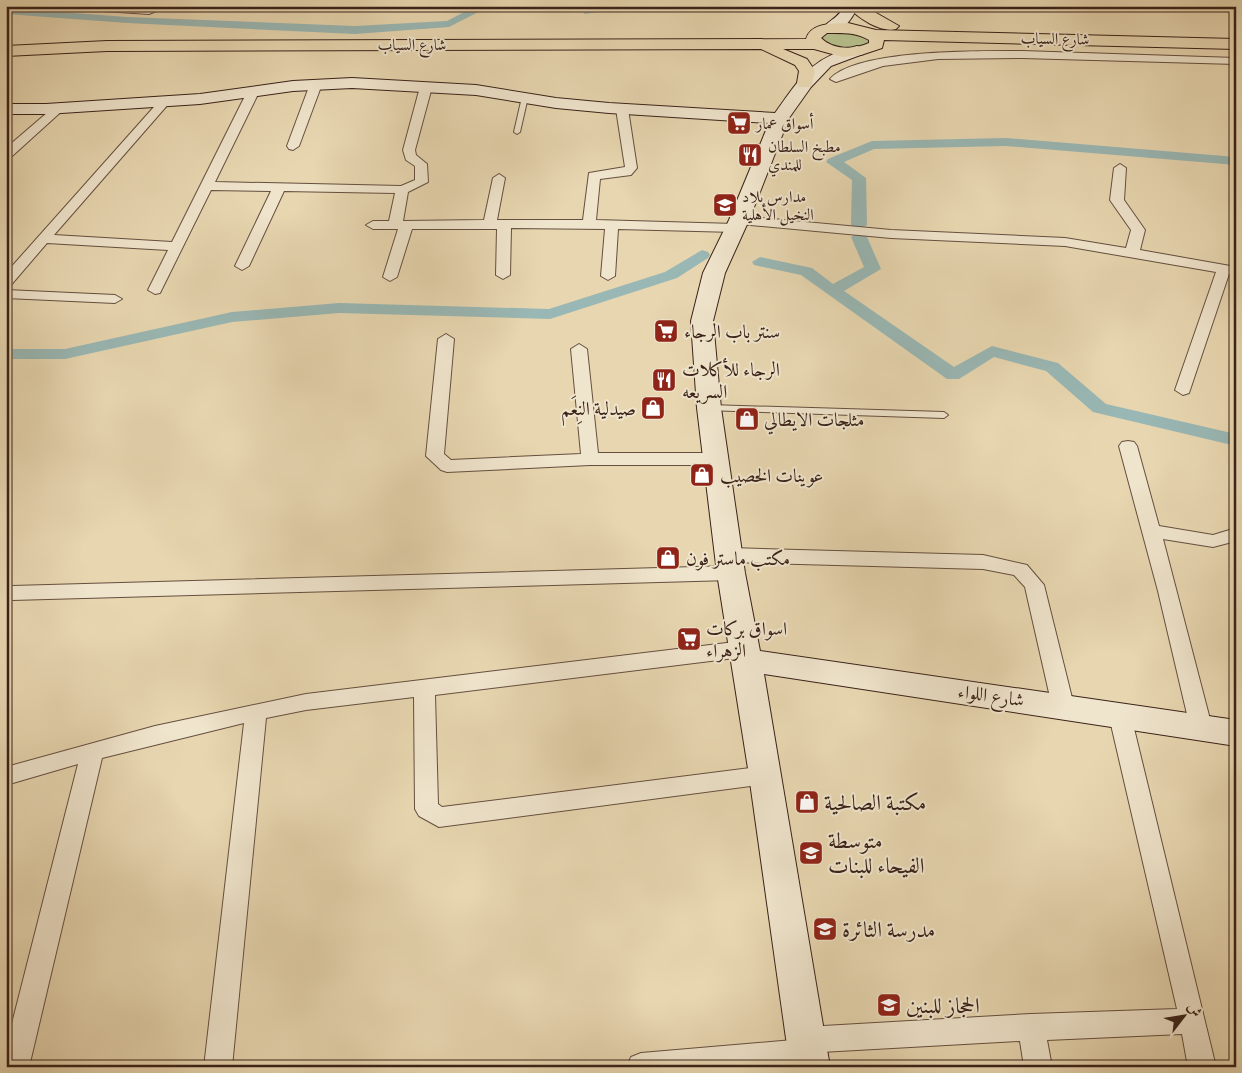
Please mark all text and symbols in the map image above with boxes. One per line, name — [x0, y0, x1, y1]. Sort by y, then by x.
street label: شارع السياب — [1020, 28, 1090, 53]
street label: شارع السياب — [378, 35, 446, 58]
supermarket icon: أسواق عمار — [726, 110, 752, 136]
place label: أسواق عمار — [754, 112, 814, 137]
place label: مطبخ السلطان للمندي — [768, 137, 841, 178]
restaurant icon: مطبخ السلطان للمندي — [737, 142, 763, 168]
place label: مدارس بلاد النخيل الأهلية — [742, 187, 814, 228]
school or university icon: مدارس بلاد النخيل الأهلية — [712, 192, 738, 218]
supermarket icon: سنتر باب الرجاء — [653, 318, 679, 344]
place label: سنتر باب الرجاء — [684, 320, 780, 347]
place label: الرجاء للأكلات السريعه — [682, 358, 780, 407]
restaurant icon: الرجاء للأكلات السريعه — [651, 367, 677, 393]
place label: صيدلية النِعَم — [561, 395, 636, 427]
shop icon: صيدلية النِعَم — [640, 395, 666, 421]
shop icon: مثلجات الايطالي — [734, 406, 760, 432]
place label: مثلجات الايطالي — [764, 408, 864, 435]
shop icon: عوينات الخصيب — [689, 462, 715, 488]
place label: عوينات الخصيب — [720, 464, 823, 491]
shop icon: مكتب ماستر فون — [655, 545, 681, 571]
place label: مكتب ماستر فون — [686, 547, 790, 574]
place label: اسواق بركات الزهراء — [706, 617, 787, 666]
supermarket icon: اسواق بركات الزهراء — [676, 626, 702, 652]
street label: شارع اللواء — [956, 679, 1026, 715]
shop icon: مكتبة الصالحية — [794, 789, 820, 815]
place label: مكتبة الصالحية — [824, 789, 926, 821]
place label: متوسطة الفيحاء للبنات — [828, 827, 925, 884]
school or university icon: متوسطة الفيحاء للبنات — [798, 840, 824, 866]
school or university icon: مدرسة الثائرة — [812, 916, 838, 942]
place label: مدرسة الثائرة — [842, 916, 935, 948]
north arrow — [1160, 990, 1210, 1040]
school or university icon: الحجاز للبنين — [876, 992, 902, 1018]
place label: الحجاز للبنين — [906, 992, 980, 1024]
text: ش — [1181, 999, 1206, 1022]

